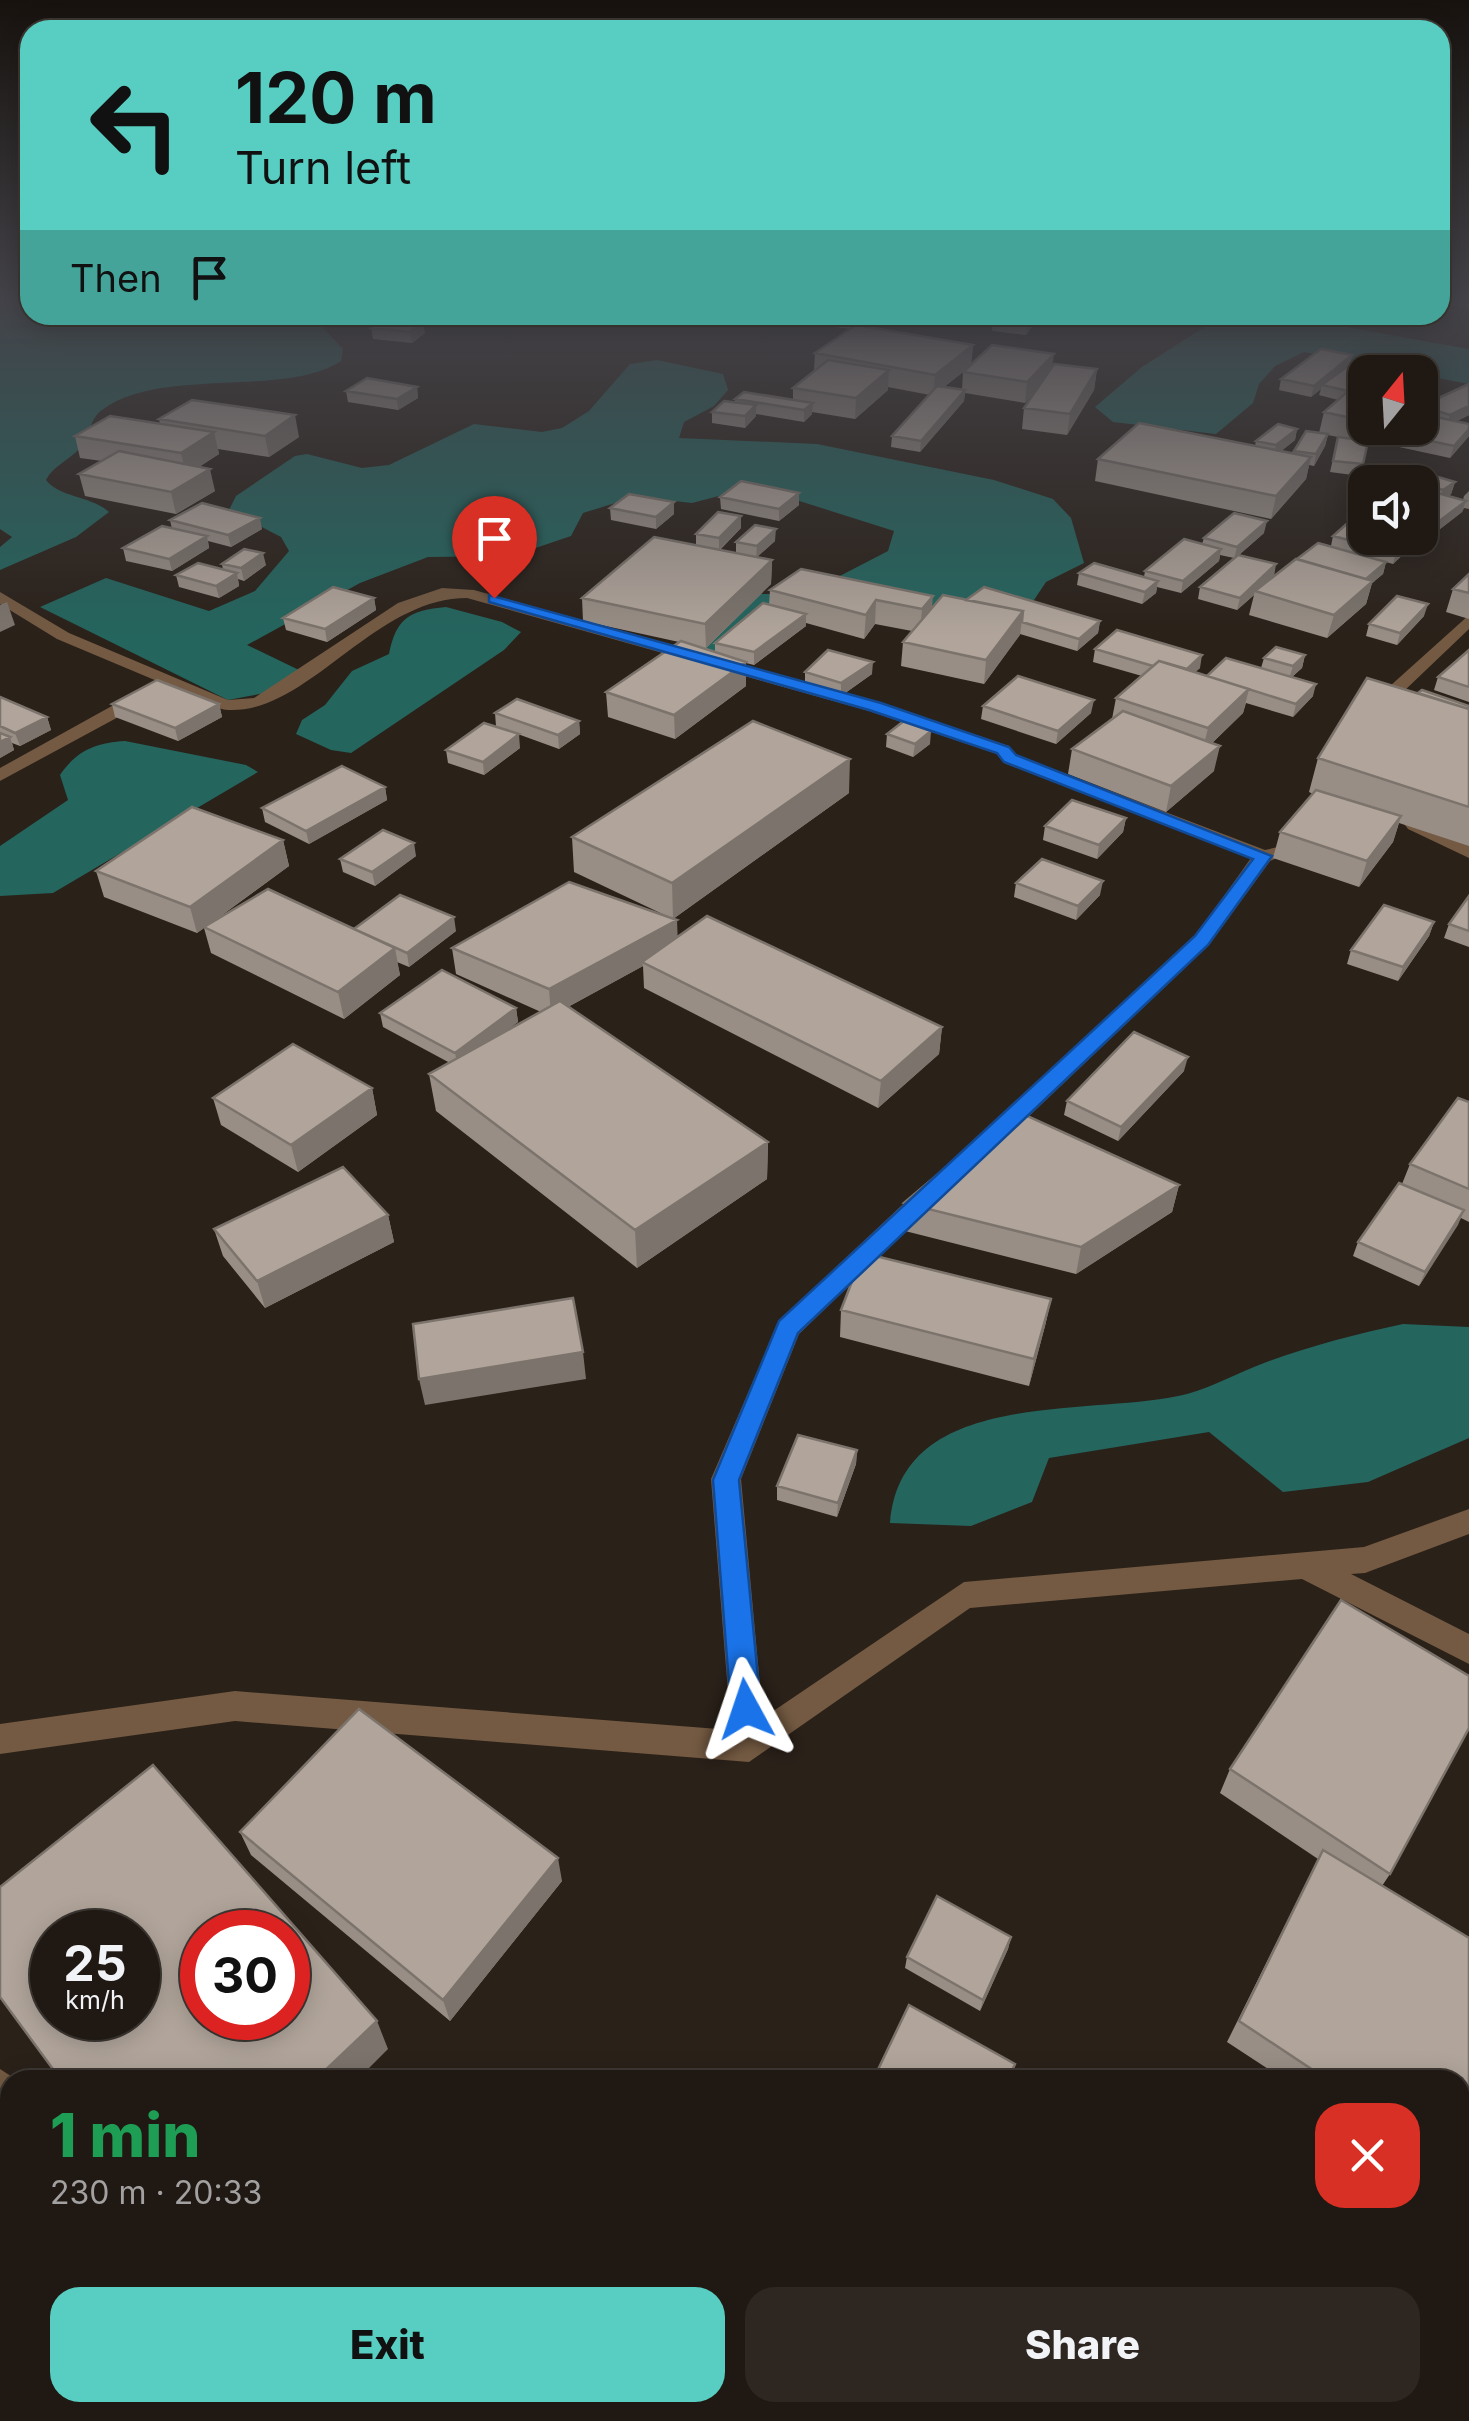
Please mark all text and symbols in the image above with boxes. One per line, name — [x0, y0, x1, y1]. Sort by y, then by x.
text: 120 m — [235, 55, 437, 140]
icon: left — [70, 60, 200, 190]
text: Turn left — [235, 140, 411, 195]
icon: arrive — [182, 250, 237, 305]
text: Then — [70, 255, 162, 301]
north arrow — [1348, 355, 1438, 445]
map controls — [1348, 355, 1438, 555]
button: sound — [1348, 465, 1438, 555]
pin — [452, 496, 537, 599]
icon: arrive — [467, 511, 522, 566]
position arrow — [694, 1657, 798, 1761]
speed limit sign: 30 — [180, 1910, 310, 2040]
text: 25 — [63, 1933, 127, 1993]
text: km/h — [65, 1985, 125, 2015]
text: 1 min — [50, 2099, 200, 2171]
button: close — [1315, 2103, 1420, 2208]
text: 230 m · 20:33 — [50, 2173, 262, 2212]
button: Exit — [50, 2287, 725, 2402]
button: Share — [745, 2287, 1420, 2402]

